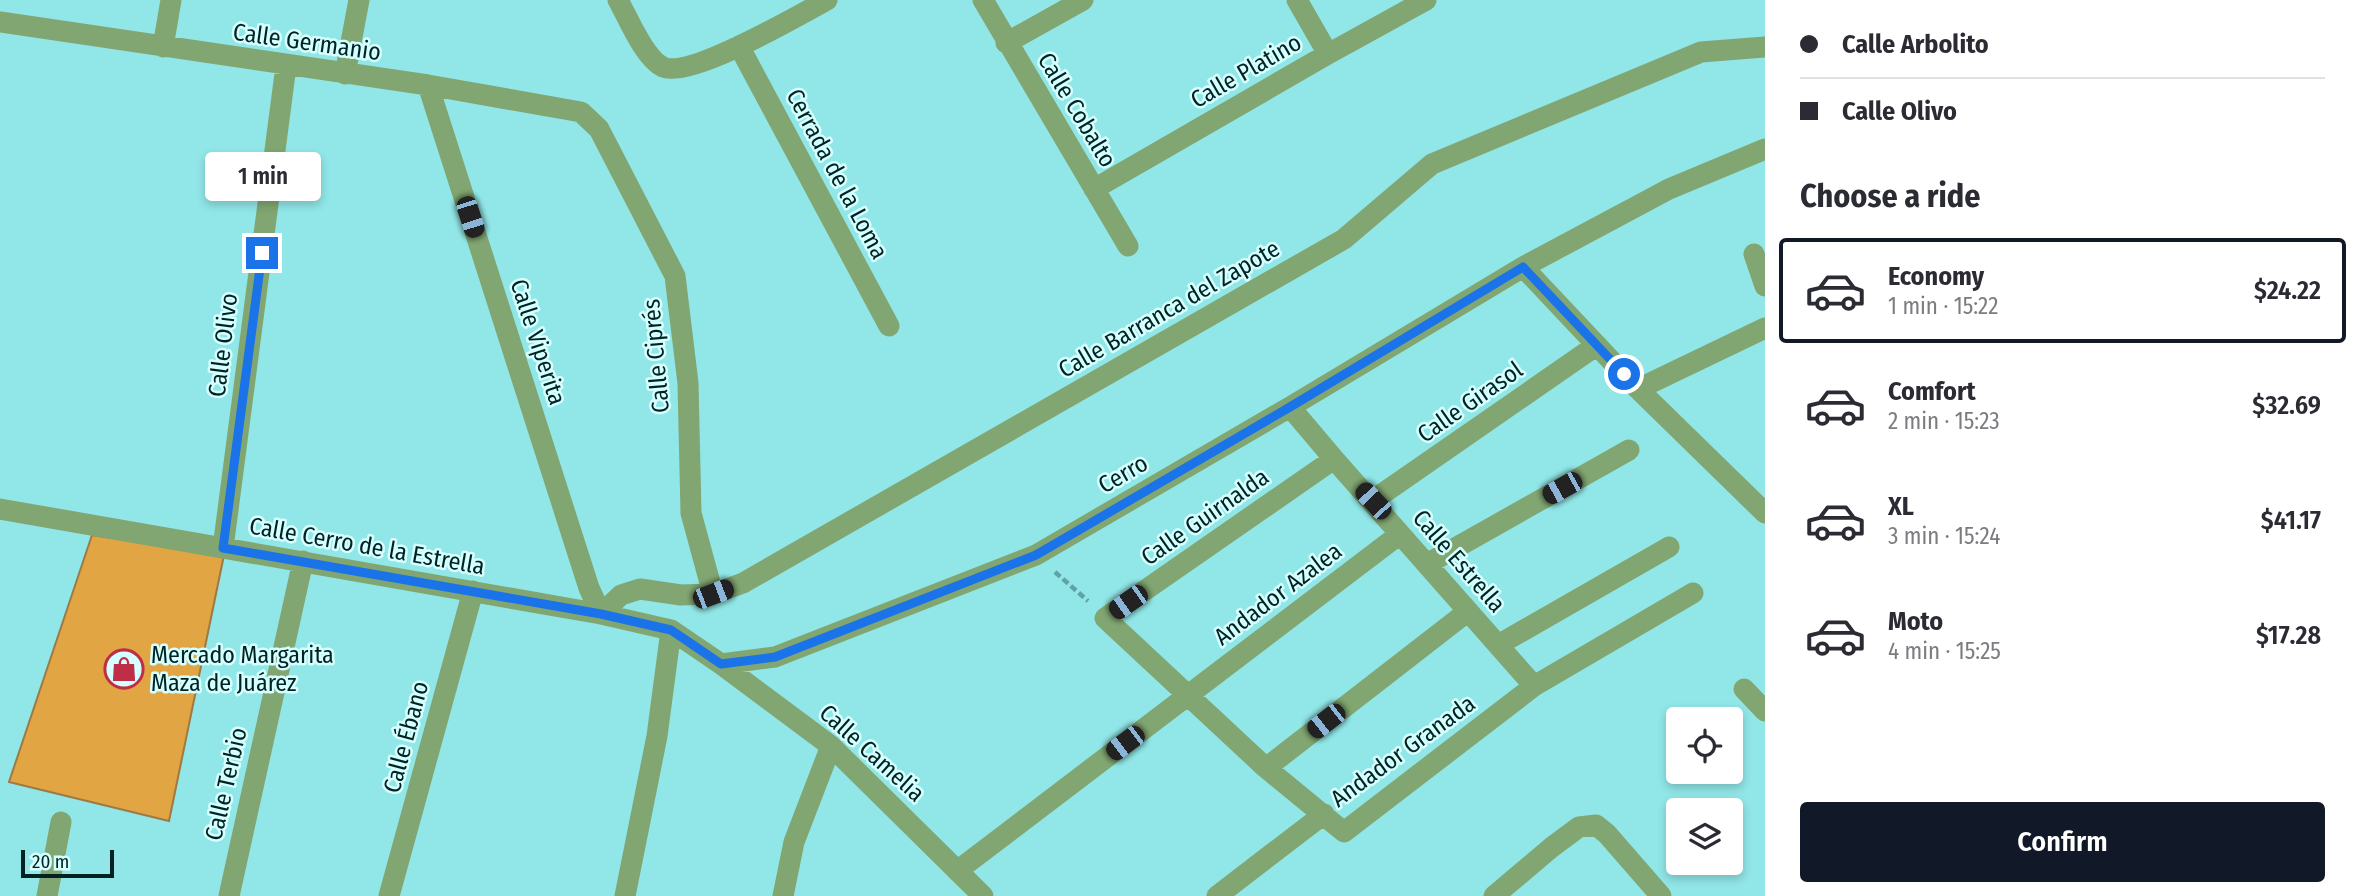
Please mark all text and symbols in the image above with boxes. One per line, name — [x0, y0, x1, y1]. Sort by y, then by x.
street label: Calle Germanio — [231, 18, 383, 66]
street label: Calle Platino — [1186, 28, 1306, 114]
text: Calle Arbolito — [1842, 29, 1989, 60]
street label: Calle Cobalto — [1032, 48, 1122, 172]
street label: Cerrada de la Loma — [780, 84, 894, 264]
text: Calle Olivo — [1842, 96, 1957, 127]
callout: 1 min — [204, 152, 320, 201]
text: 1 min — [238, 162, 288, 190]
text: Choose a ride — [1800, 177, 1981, 215]
car — [454, 194, 487, 240]
street label: Calle Barranca del Zapote — [1054, 234, 1284, 384]
route end — [246, 237, 278, 269]
icon: car — [1804, 259, 1867, 322]
text: Economy — [1888, 261, 1984, 292]
text: $24.22 — [2254, 275, 2321, 306]
street label: Calle Viperita — [505, 276, 571, 408]
street label: Calle Olivo — [203, 292, 243, 398]
text: 1 min · 15:22 — [1888, 292, 1998, 320]
street label: Calle Ciprés — [637, 298, 675, 414]
street label: Calle Girasol — [1412, 356, 1528, 448]
route start — [1608, 358, 1640, 390]
icon: car — [1804, 374, 1867, 437]
text: Comfort — [1888, 376, 1976, 407]
text: $32.69 — [2252, 390, 2321, 421]
text: 2 min · 15:23 — [1888, 407, 2000, 435]
street label: Cerro — [1093, 449, 1153, 499]
street label: Calle Guirnalda — [1136, 463, 1274, 571]
car — [1539, 469, 1586, 507]
car — [1351, 478, 1396, 524]
icon: car — [1804, 489, 1867, 552]
text: XL — [1888, 491, 1914, 522]
street label: Calle Estrella — [1407, 504, 1511, 618]
text: $41.17 — [2261, 505, 2321, 536]
street label: Calle Cerro de la Estrella — [247, 512, 487, 580]
text: 3 min · 15:24 — [1888, 522, 2000, 550]
street label: Andador Azalea — [1209, 537, 1347, 651]
car — [690, 577, 737, 611]
car — [1105, 581, 1152, 623]
icon: car — [1804, 604, 1867, 667]
text: Moto — [1888, 606, 1943, 637]
text: $17.28 — [2256, 620, 2321, 651]
text: 4 min · 15:25 — [1888, 637, 2001, 665]
place label: Mercado Margarita Maza de Juárez — [151, 641, 334, 697]
shop icon: Mercado Margarita Maza de Juárez — [103, 648, 145, 690]
street label: Calle Ébano — [377, 678, 434, 796]
street label: Andador Granada — [1325, 689, 1481, 813]
street label: Calle Camelia — [814, 699, 930, 807]
car — [1303, 700, 1350, 742]
map controls — [1666, 707, 1743, 875]
button: locate — [1666, 707, 1743, 784]
car — [1102, 722, 1149, 764]
street label: Calle Terbio — [199, 725, 253, 843]
button: layers — [1666, 798, 1743, 875]
button: Confirm — [1800, 802, 2325, 882]
scale bar — [21, 847, 114, 879]
text: 20 m — [32, 850, 69, 873]

